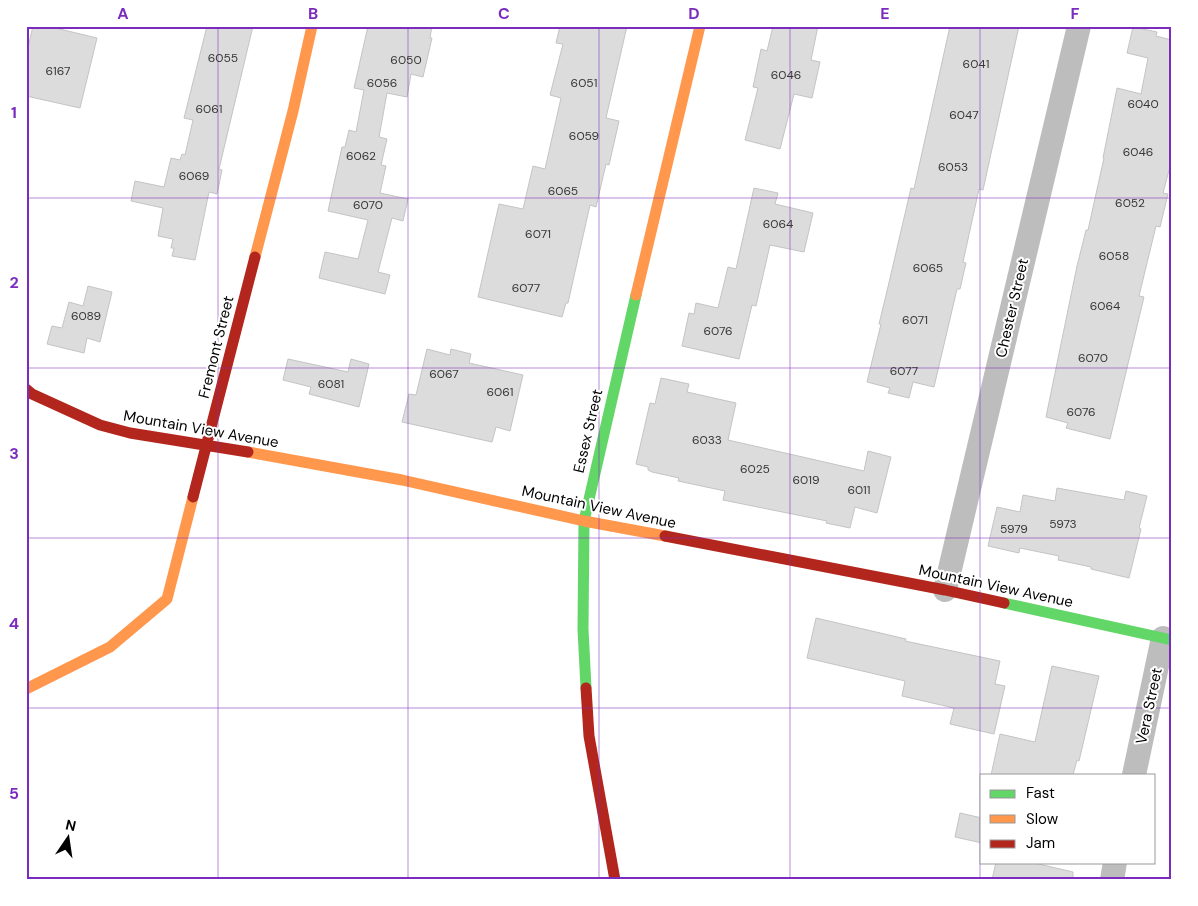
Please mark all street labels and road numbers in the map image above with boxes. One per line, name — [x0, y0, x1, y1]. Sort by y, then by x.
street label: Chester Street — [991, 256, 1033, 360]
street label: Fremont Street — [194, 293, 238, 400]
street label: Essex Street — [569, 387, 607, 475]
street label: Mountain View Avenue — [122, 406, 280, 452]
street label: Mountain View Avenue — [520, 481, 678, 533]
street label: Mountain View Avenue — [917, 560, 1075, 612]
street label: Vera Street — [1131, 666, 1167, 746]

